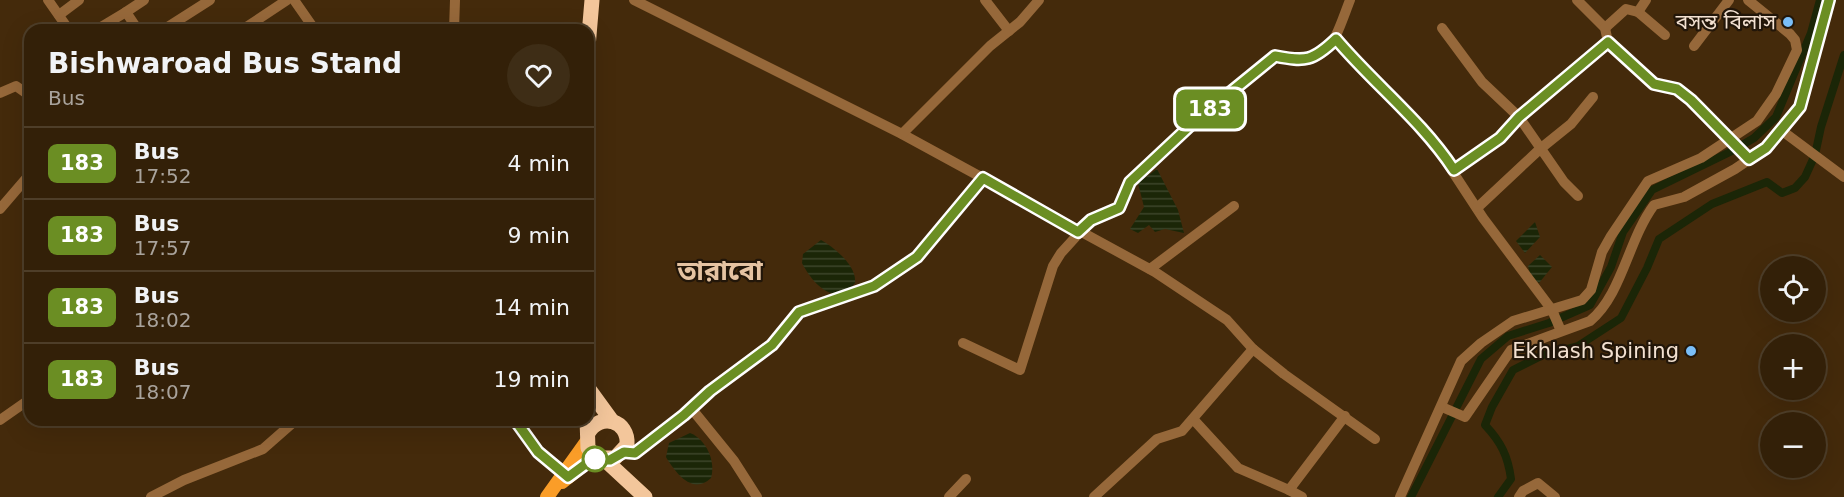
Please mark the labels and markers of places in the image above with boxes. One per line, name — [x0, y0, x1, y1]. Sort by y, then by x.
place label: বসন্ত বিলাস — [1675, 10, 1777, 34]
marker: বসন্ত বিলাস — [1781, 15, 1795, 29]
place label: Ekhlash Spining — [1512, 339, 1679, 363]
marker: Ekhlash Spining — [1684, 344, 1698, 358]
unlabelled marker — [582, 446, 608, 472]

